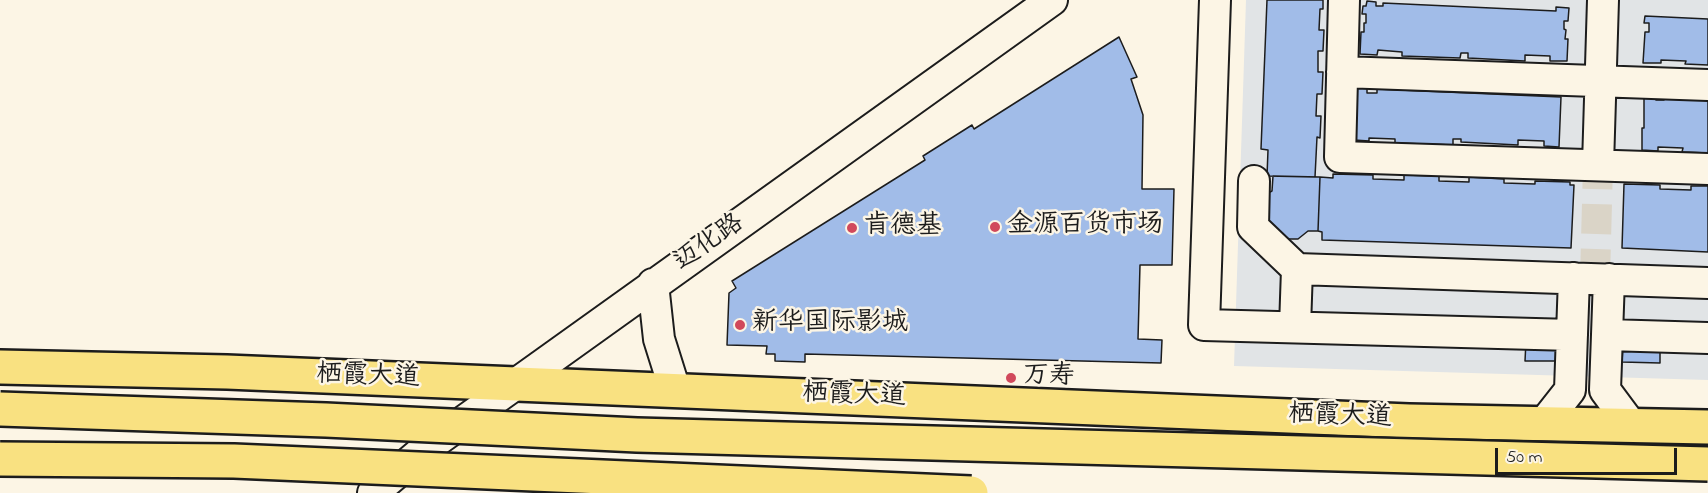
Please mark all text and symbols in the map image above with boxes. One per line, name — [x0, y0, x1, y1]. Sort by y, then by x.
street label: 迈化路 — [669, 209, 751, 279]
place label: 金源百货市场 — [1007, 211, 1163, 243]
place label: 肯德基 — [864, 212, 942, 244]
marker: 金源百货市场 — [988, 220, 1002, 234]
marker: 肯德基 — [845, 221, 859, 235]
place label: 新华国际影城 — [752, 309, 908, 341]
marker: 新华国际影城 — [733, 318, 747, 332]
street label: 栖霞大道 — [315, 361, 421, 395]
place label: 万寿 — [1023, 362, 1075, 394]
marker: 万寿 — [1004, 371, 1018, 385]
street label: 栖霞大道 — [801, 380, 907, 414]
street label: 栖霞大道 — [1287, 401, 1393, 435]
scale bar — [1498, 436, 1680, 474]
text: 50 m — [1506, 445, 1543, 471]

